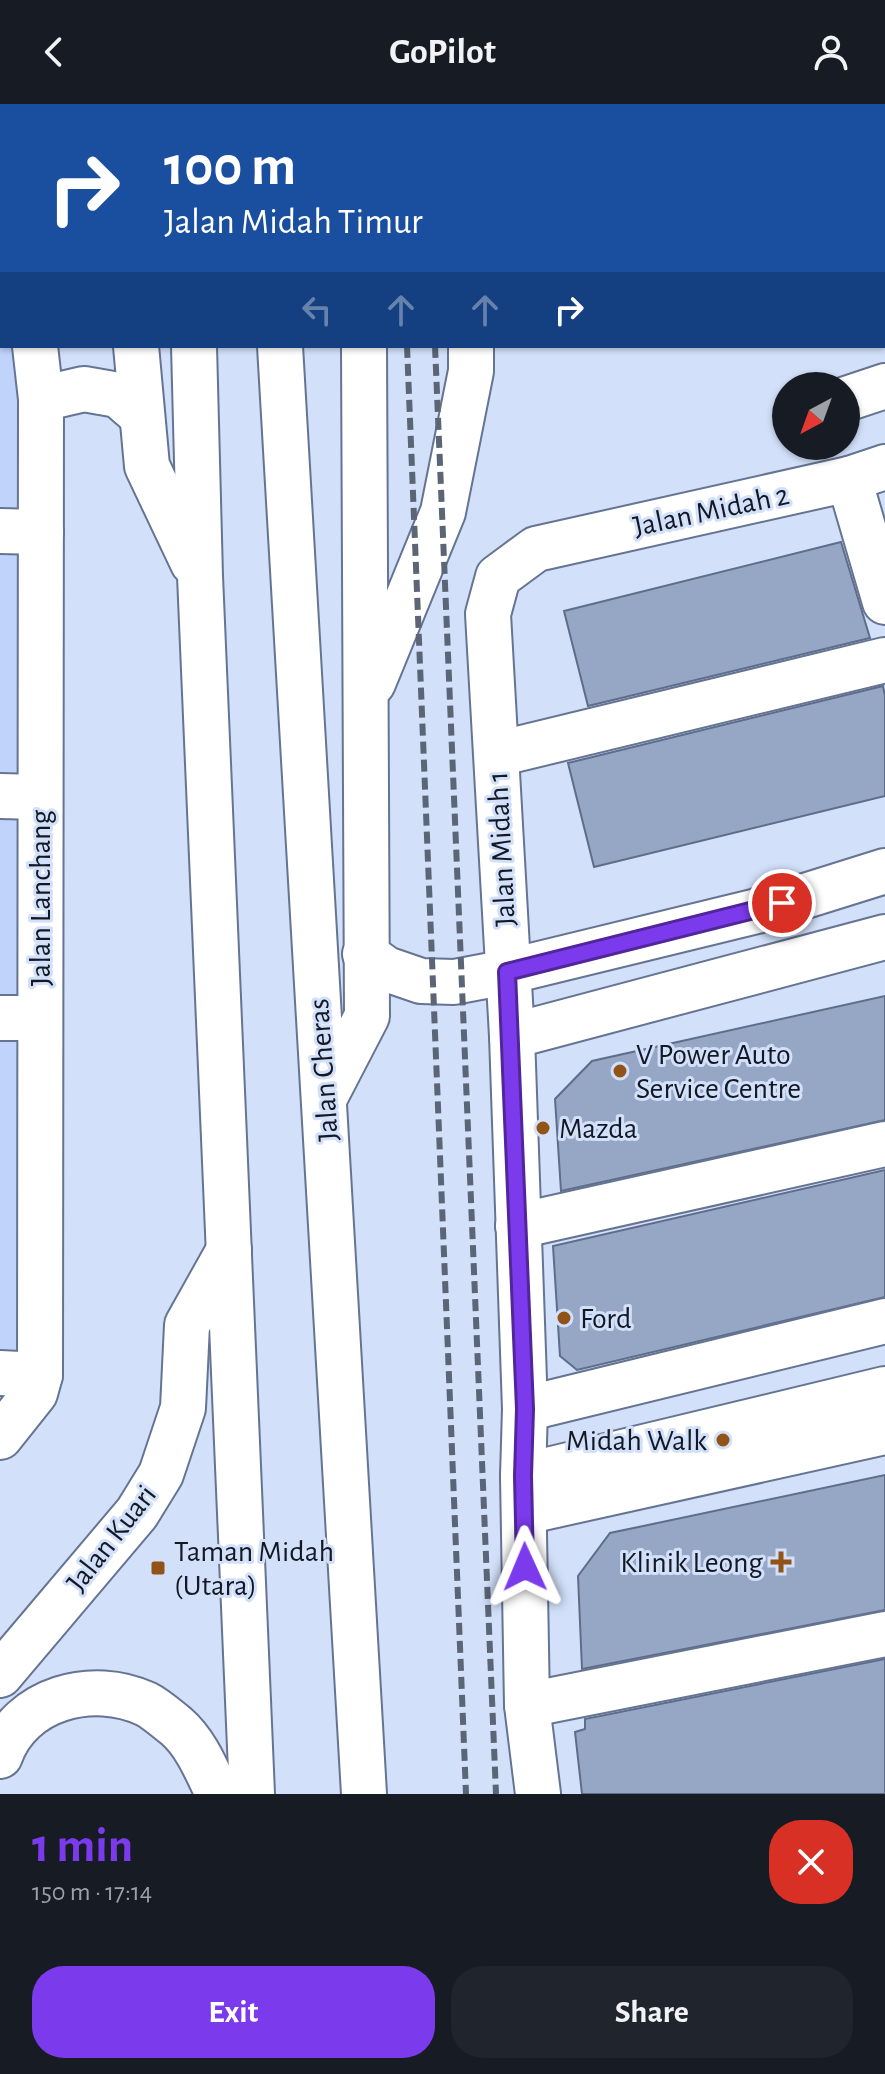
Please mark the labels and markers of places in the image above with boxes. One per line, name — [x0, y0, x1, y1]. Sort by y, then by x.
pin — [748, 869, 816, 937]
place label: V Power Auto Service Centre — [636, 1040, 801, 1104]
marker: V Power Auto Service Centre — [611, 1062, 629, 1080]
place label: Mazda — [559, 1114, 638, 1144]
marker: Mazda — [534, 1119, 552, 1137]
place label: Ford — [580, 1304, 632, 1334]
marker: Ford — [555, 1309, 573, 1327]
place label: Midah Walk — [566, 1426, 707, 1456]
marker: Midah Walk — [714, 1431, 732, 1449]
place label: Taman Midah (Utara) — [174, 1537, 334, 1601]
place label: Klinik Leong — [620, 1548, 763, 1578]
marker: Klinik Leong — [770, 1551, 792, 1573]
marker: Taman Midah (Utara) — [149, 1559, 167, 1577]

